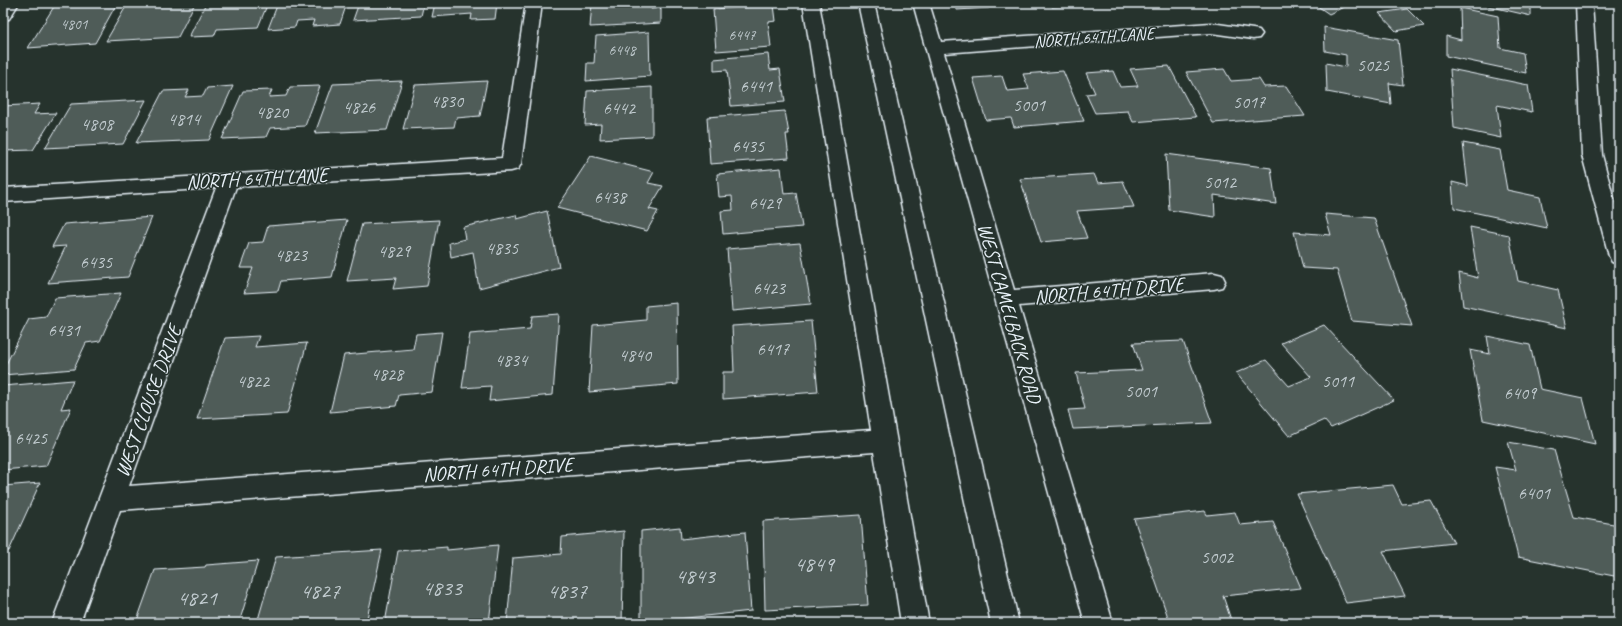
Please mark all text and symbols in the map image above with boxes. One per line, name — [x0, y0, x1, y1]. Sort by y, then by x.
house number: 4801 — [60, 15, 89, 34]
street label: NORTH 64TH LANE — [1033, 23, 1158, 52]
house number: 6447 — [728, 26, 757, 45]
house number: 6448 — [608, 41, 637, 60]
house number: 5025 — [1357, 54, 1390, 76]
house number: 6441 — [740, 75, 773, 97]
house number: 4830 — [431, 90, 465, 112]
house number: 5017 — [1233, 91, 1266, 113]
house number: 5001 — [1013, 94, 1046, 116]
house number: 4826 — [343, 96, 376, 118]
house number: 6442 — [603, 97, 637, 119]
house number: 4820 — [256, 101, 290, 123]
house number: 4814 — [168, 108, 202, 130]
house number: 4808 — [81, 113, 115, 135]
house number: 6435 — [732, 135, 765, 157]
street label: NORTH 64TH LANE — [186, 162, 331, 195]
house number: 5012 — [1204, 171, 1238, 193]
house number: 6438 — [594, 186, 628, 208]
house number: 6429 — [749, 192, 783, 214]
street label: WEST CAMELBACK ROAD — [972, 220, 1048, 407]
house number: 4835 — [486, 237, 519, 259]
house number: 4829 — [378, 240, 412, 262]
house number: 4823 — [275, 244, 309, 266]
house number: 6435 — [80, 251, 113, 273]
street label: NORTH 64TH DRIVE — [1033, 271, 1188, 309]
house number: 6423 — [753, 277, 787, 299]
house number: 6431 — [48, 319, 81, 341]
street label: WEST CLOUSE DRIVE — [109, 319, 189, 480]
house number: 6417 — [757, 338, 790, 360]
house number: 4840 — [619, 344, 653, 366]
house number: 4834 — [495, 349, 529, 371]
house number: 4828 — [371, 363, 405, 385]
house number: 4822 — [237, 370, 271, 392]
house number: 5011 — [1322, 370, 1355, 392]
house number: 5001 — [1125, 380, 1158, 402]
house number: 6409 — [1504, 382, 1538, 404]
house number: 6425 — [15, 427, 48, 449]
street label: NORTH 64TH DRIVE — [422, 452, 577, 487]
house number: 6401 — [1518, 482, 1551, 504]
house number: 5002 — [1201, 546, 1235, 568]
house number: 4849 — [794, 550, 836, 578]
house number: 4843 — [675, 562, 717, 590]
house number: 4833 — [422, 574, 464, 602]
house number: 4827 — [300, 577, 341, 605]
house number: 4837 — [547, 577, 588, 605]
house number: 4821 — [177, 584, 218, 612]

